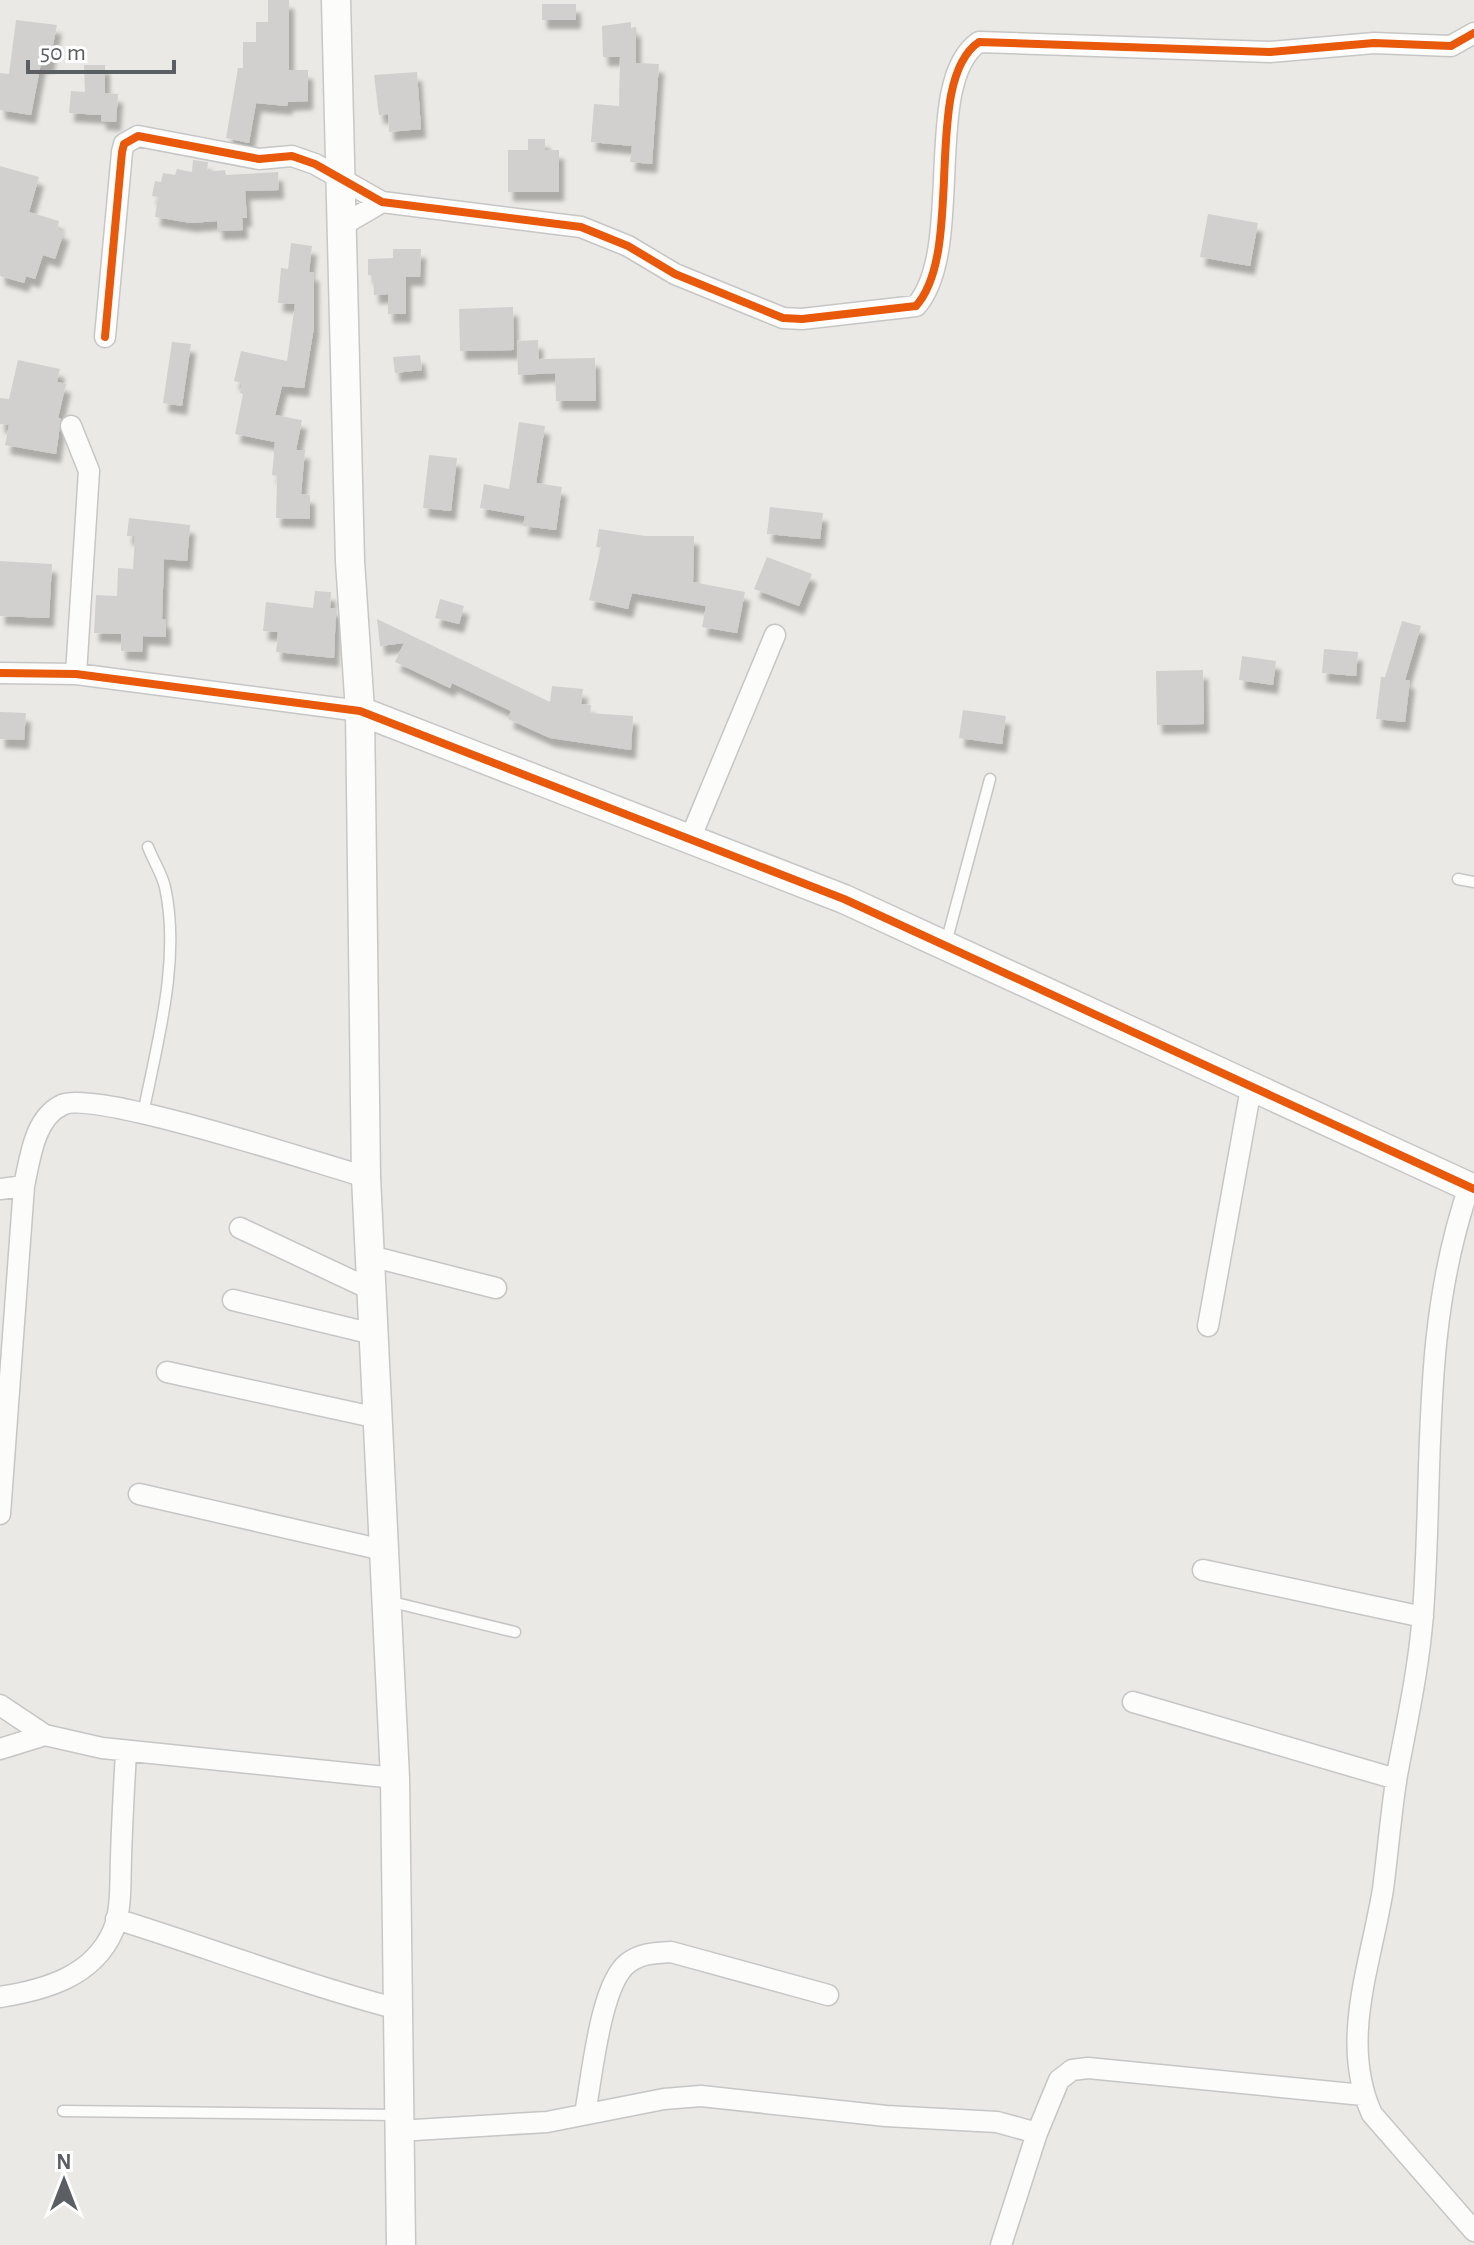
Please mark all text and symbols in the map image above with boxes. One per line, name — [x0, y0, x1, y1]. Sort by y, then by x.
scale bar — [28, 24, 174, 74]
text: 50 m — [40, 41, 86, 65]
north arrow — [24, 2141, 104, 2221]
text: N — [56, 2151, 72, 2173]

